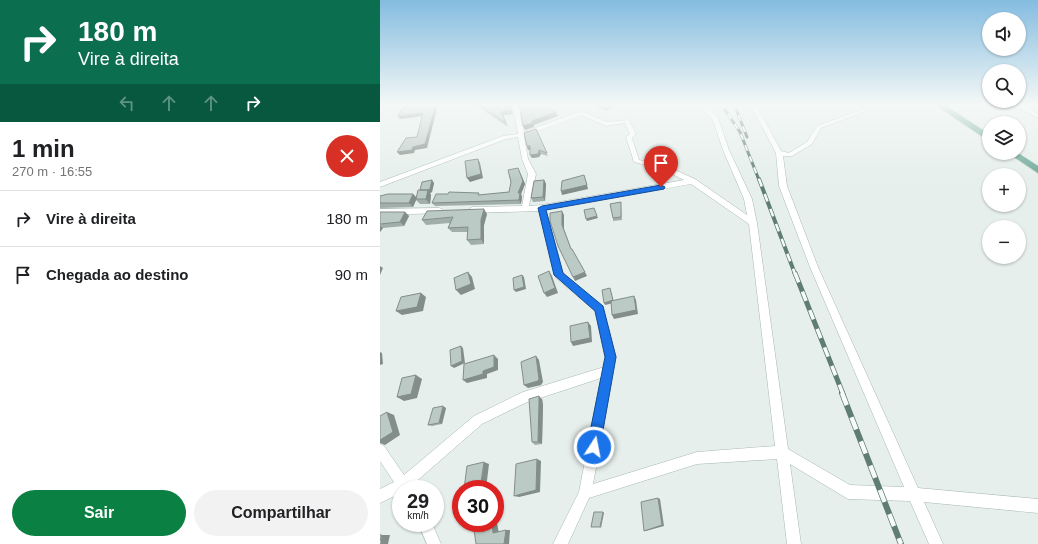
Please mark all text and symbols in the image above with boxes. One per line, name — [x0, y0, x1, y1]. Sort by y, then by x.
map controls — [982, 12, 1026, 264]
button: sound — [982, 12, 1026, 56]
icon: right — [12, 16, 64, 68]
text: 180 m — [78, 16, 157, 47]
text: Vire à direita — [78, 49, 179, 69]
button: search — [982, 64, 1026, 108]
icon: left — [116, 92, 138, 114]
icon: ahead — [158, 92, 180, 114]
icon: ahead — [200, 92, 222, 114]
icon: right — [242, 92, 264, 114]
button: layers — [982, 116, 1026, 160]
text: 1 min — [12, 135, 75, 162]
button: close — [326, 135, 368, 177]
pin — [644, 146, 678, 187]
icon: arrive — [650, 152, 672, 174]
text: 270 m · 16:55 — [12, 164, 92, 179]
button: + — [982, 168, 1026, 212]
icon: right — [12, 208, 34, 230]
text: Vire à direita — [46, 210, 136, 227]
text: 180 m — [326, 210, 368, 227]
button: − — [982, 220, 1026, 264]
icon: arrive — [12, 264, 34, 286]
text: Chegada ao destino — [46, 266, 189, 283]
text: 90 m — [335, 266, 368, 283]
position arrow — [573, 426, 615, 468]
speed limit sign: 30 — [452, 480, 504, 532]
button: Sair — [12, 490, 186, 536]
button: Compartilhar — [194, 490, 368, 536]
text: 29 — [407, 490, 429, 512]
text: km/h — [407, 510, 429, 521]

